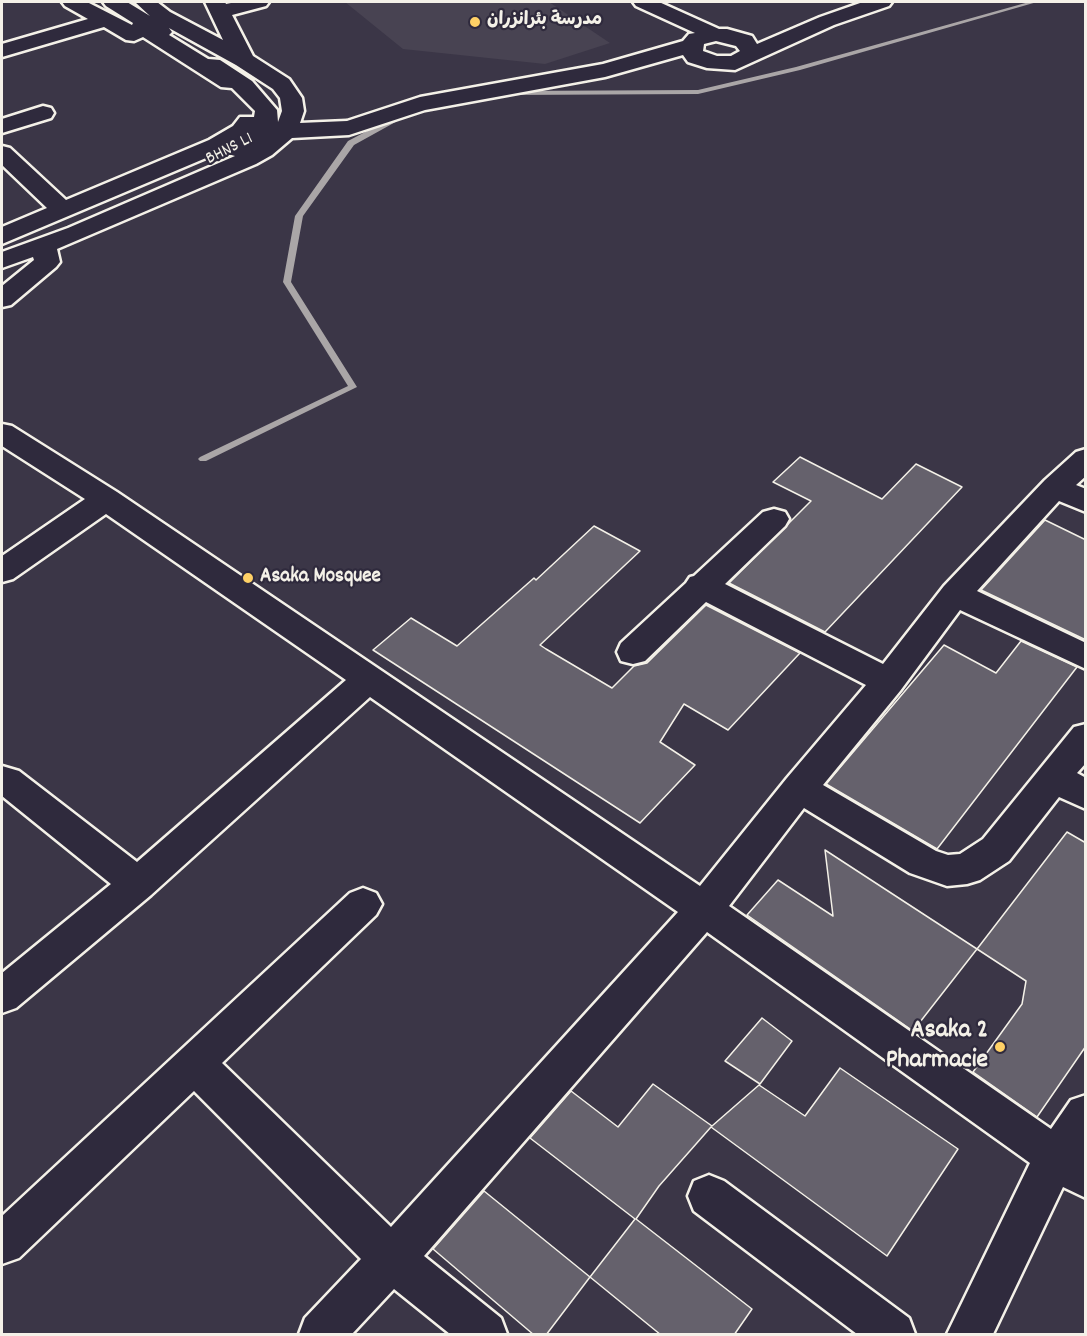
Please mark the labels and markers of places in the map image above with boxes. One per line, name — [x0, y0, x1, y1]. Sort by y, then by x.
place label: مدرسة بئرانزران — [487, 11, 602, 33]
marker: مدرسة بئرانزران — [468, 15, 482, 29]
place label: Asaka Mosquee — [260, 565, 381, 591]
marker: Asaka Mosquee — [241, 571, 255, 585]
place label: Asaka 2 Pharmacie — [886, 1016, 988, 1078]
marker: Asaka 2 Pharmacie — [993, 1040, 1007, 1054]

